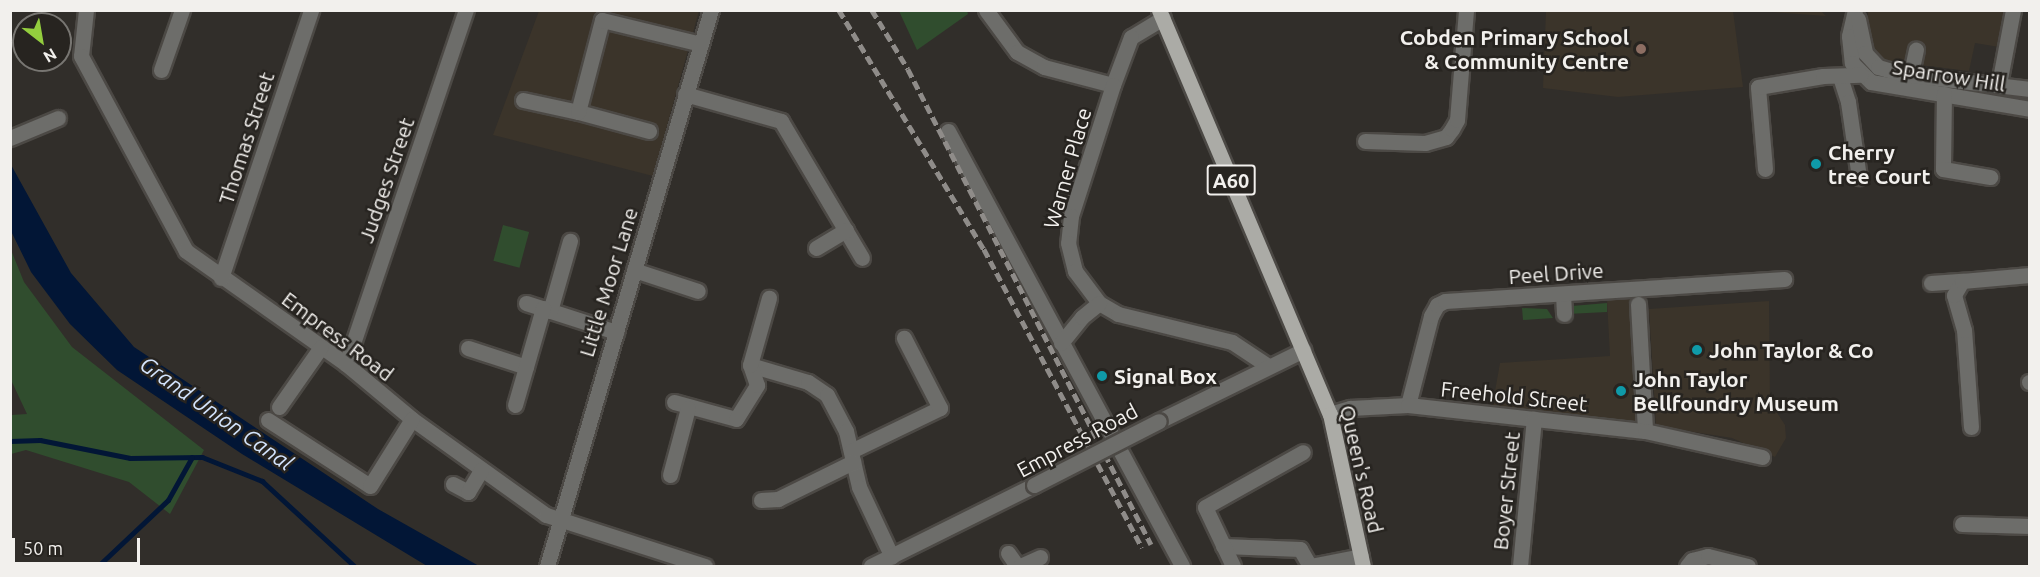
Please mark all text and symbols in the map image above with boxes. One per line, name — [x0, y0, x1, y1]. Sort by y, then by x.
north arrow — [12, 12, 72, 72]
place label: Cobden Primary School & Community Centre — [1400, 24, 1629, 74]
marker: Cobden Primary School & Community Centre — [1634, 42, 1648, 56]
text: N — [40, 45, 60, 67]
street label: Sparrow Hill — [1891, 54, 2007, 96]
street label: Thomas Street — [213, 69, 279, 207]
street label: Warner Place — [1038, 105, 1096, 231]
street label: Judges Street — [353, 114, 419, 246]
place label: Cherry tree Court — [1828, 139, 1931, 189]
marker: Cherry tree Court — [1809, 157, 1823, 171]
road number: A60 — [1206, 163, 1256, 197]
street label: Little Moor Lane — [573, 204, 643, 360]
street label: Peel Drive — [1508, 257, 1604, 289]
street label: Empress Road — [277, 286, 399, 386]
place label: John Taylor & Co — [1709, 337, 1874, 363]
marker: John Taylor & Co — [1690, 343, 1704, 357]
water label: Grand Union Canal — [135, 350, 299, 476]
place label: Signal Box — [1114, 363, 1217, 389]
place label: John Taylor Bellfoundry Museum — [1633, 366, 1839, 416]
marker: Signal Box — [1095, 369, 1109, 383]
street label: Freehold Street — [1439, 376, 1589, 416]
marker: John Taylor Bellfoundry Museum — [1614, 384, 1628, 398]
street label: Empress Road — [1012, 398, 1142, 482]
street label: Queen's Road — [1335, 403, 1389, 535]
street label: Boyer Street — [1487, 431, 1525, 551]
scale bar — [15, 526, 142, 564]
text: 50 m — [23, 538, 63, 558]

